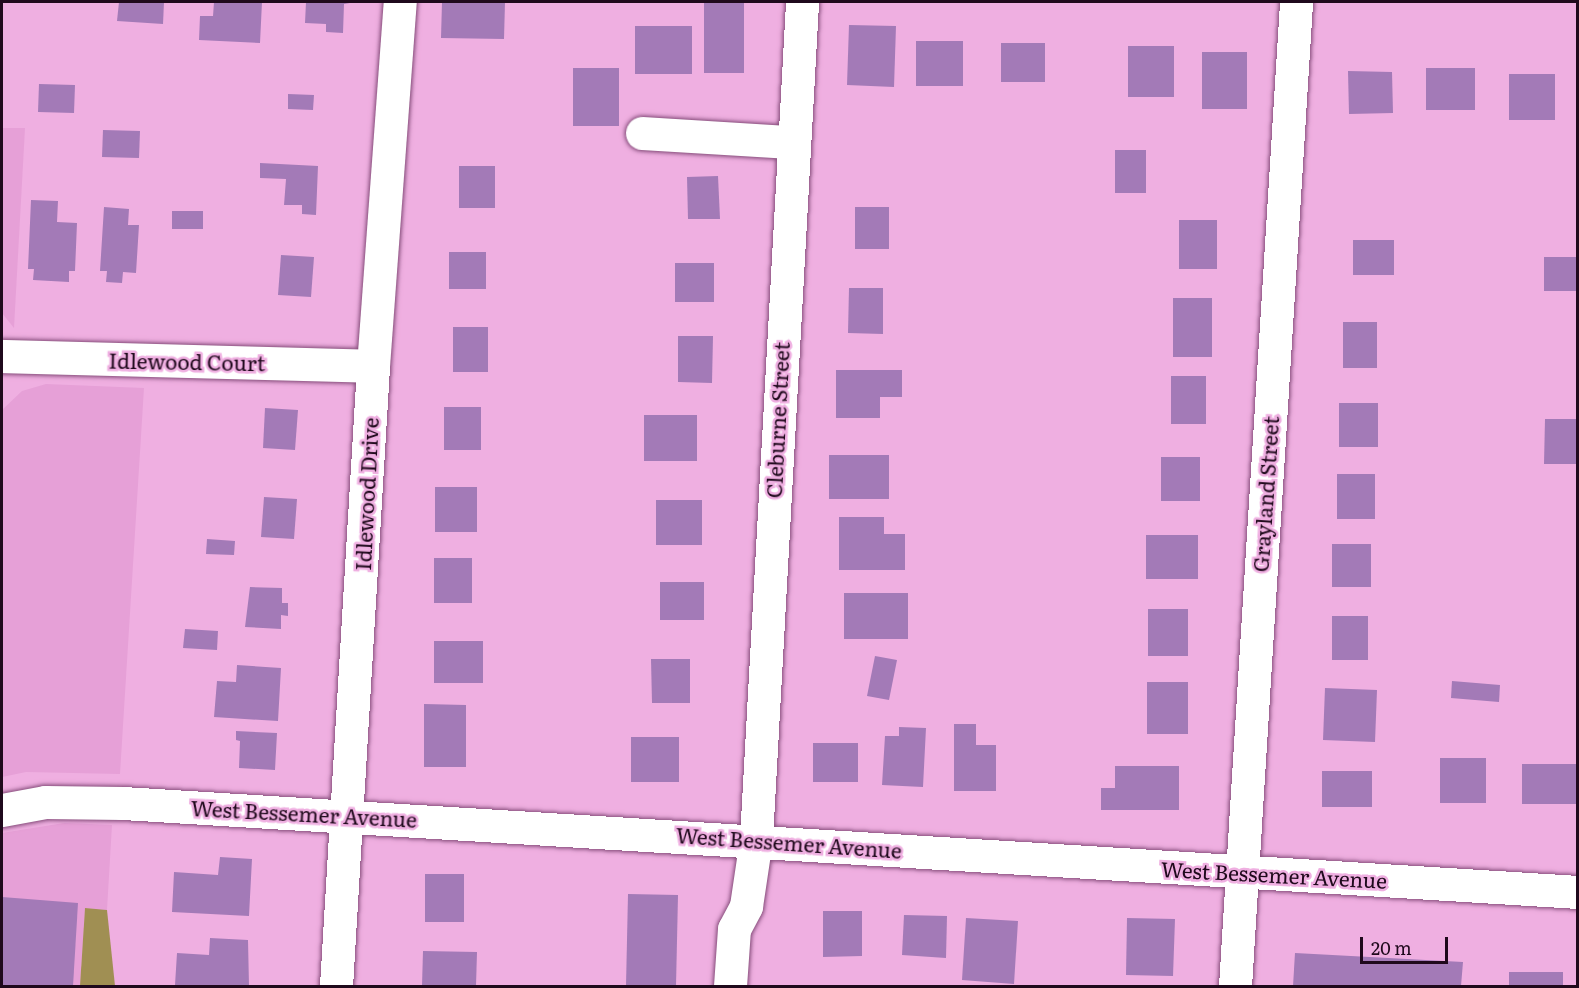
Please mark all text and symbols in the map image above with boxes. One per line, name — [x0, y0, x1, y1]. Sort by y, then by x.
street label: Cleburne Street — [760, 341, 794, 499]
street label: Idlewood Court — [108, 347, 266, 375]
street label: Grayland Street — [1247, 415, 1283, 573]
street label: Idlewood Drive — [349, 417, 383, 571]
street label: West Bessemer Avenue — [190, 794, 418, 832]
street label: West Bessemer Avenue — [675, 822, 903, 862]
street label: West Bessemer Avenue — [1160, 855, 1388, 893]
scale bar — [1363, 925, 1452, 963]
text: 20 m — [1371, 934, 1412, 961]

